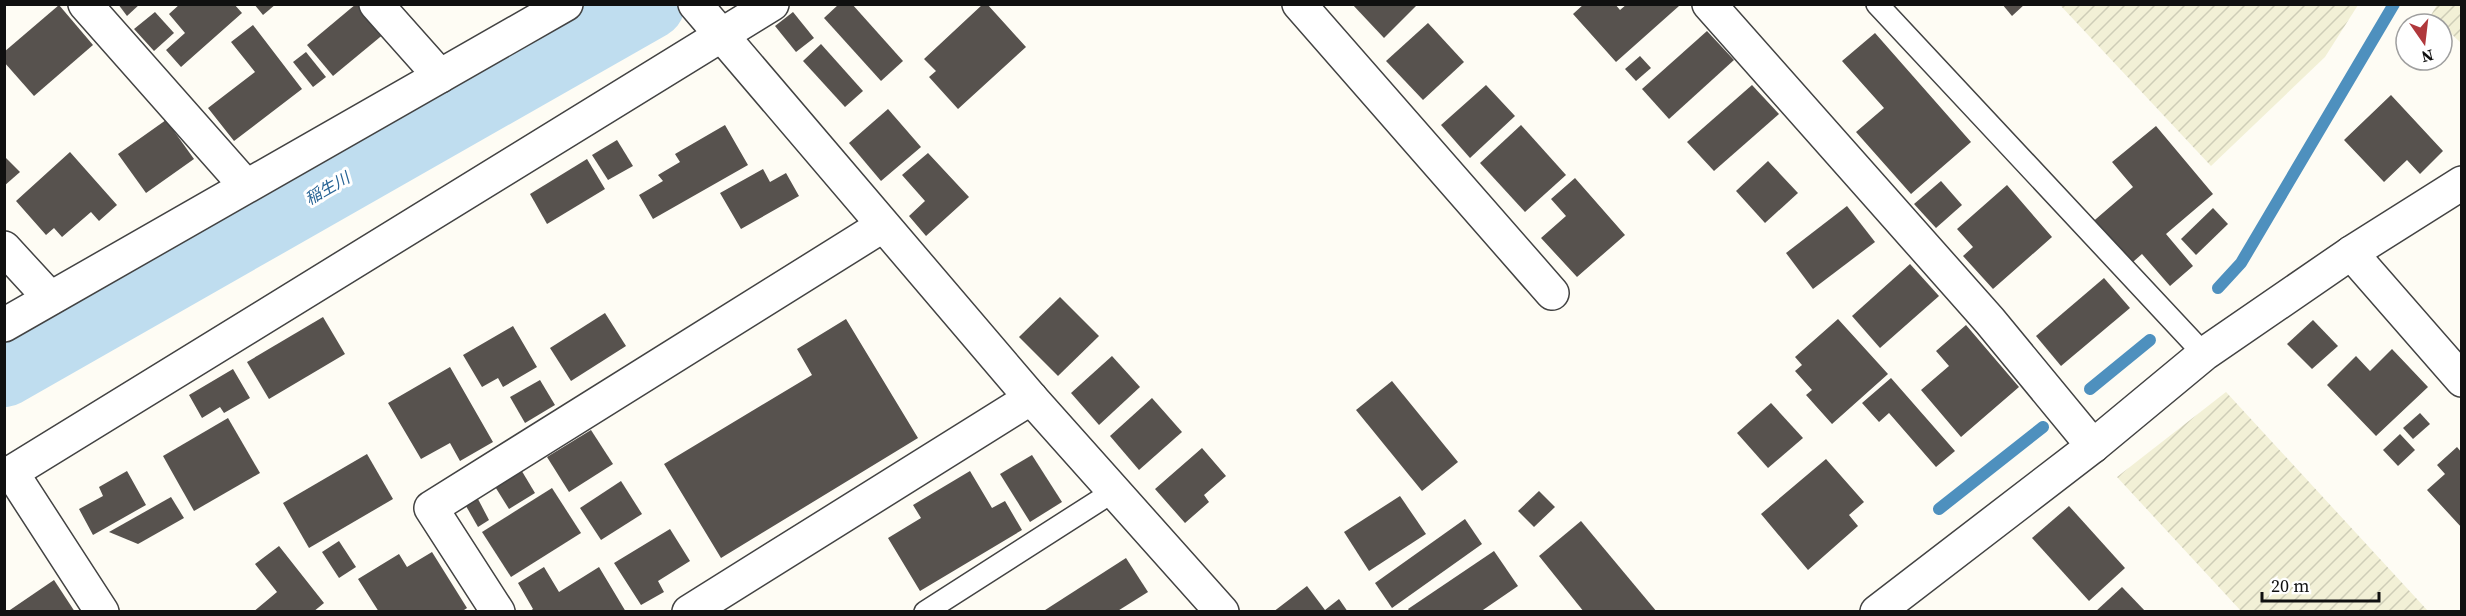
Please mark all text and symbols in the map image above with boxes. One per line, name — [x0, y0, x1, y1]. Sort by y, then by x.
north arrow — [2394, 12, 2454, 72]
text: N — [2419, 44, 2436, 69]
water label: 稲生川 — [301, 165, 355, 210]
scale bar — [2262, 565, 2379, 603]
text: 20 m — [2271, 573, 2309, 598]

